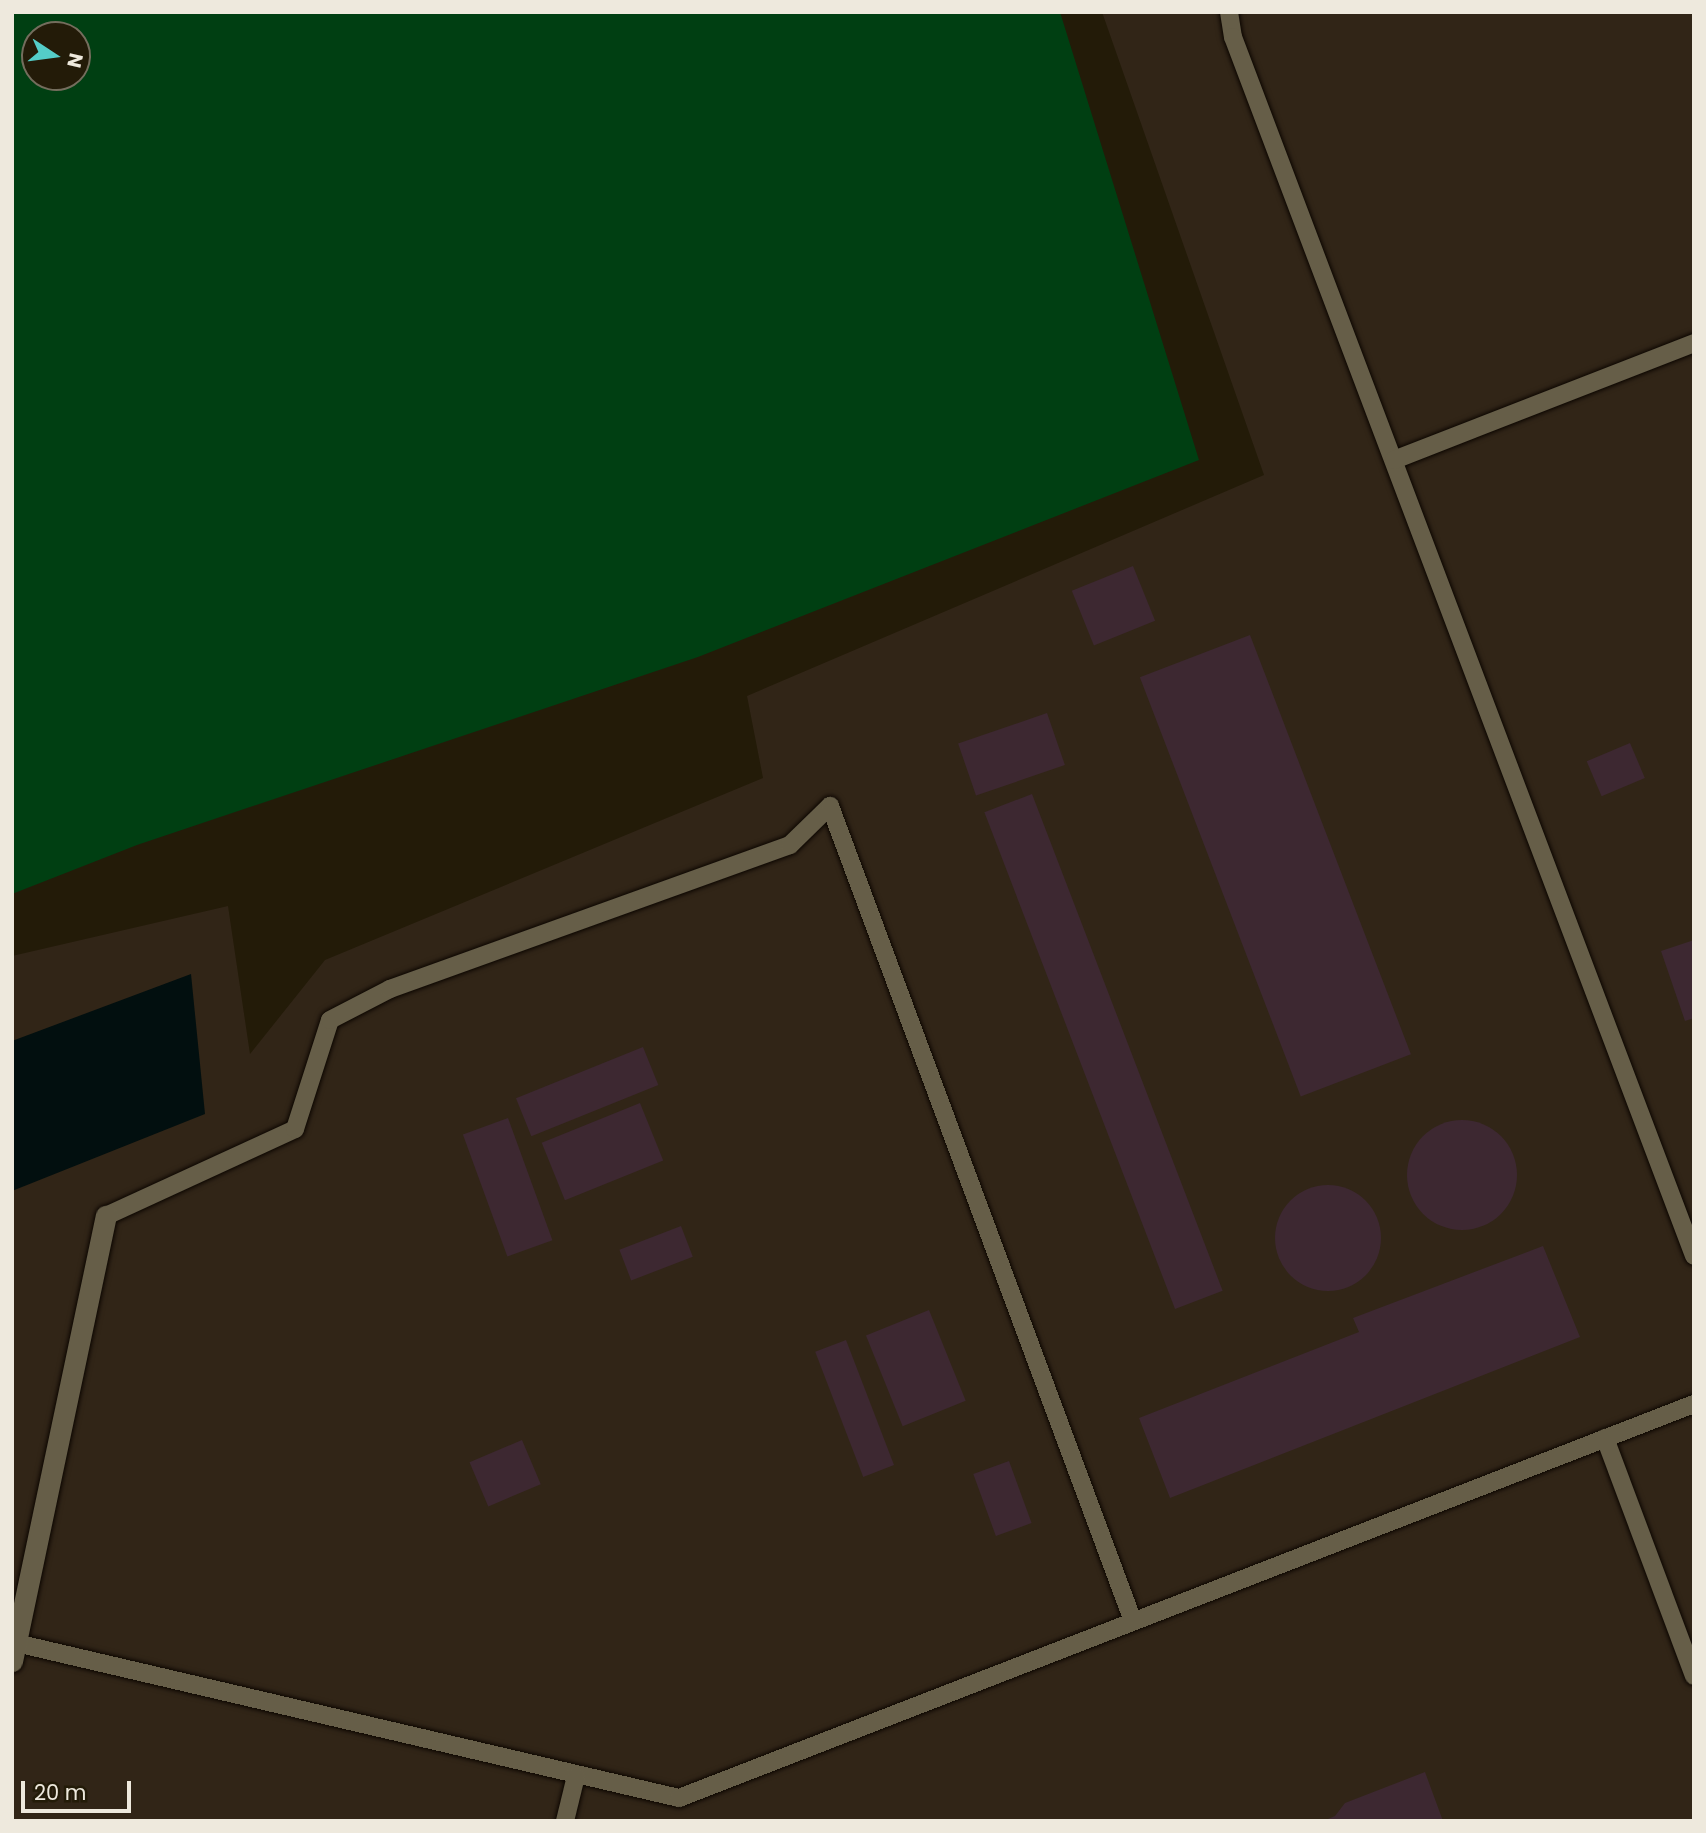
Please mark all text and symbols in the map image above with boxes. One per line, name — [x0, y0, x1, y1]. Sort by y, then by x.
north arrow — [21, 21, 91, 91]
text: N — [60, 50, 90, 70]
scale bar — [24, 1766, 135, 1810]
text: 20 m — [34, 1778, 87, 1807]

